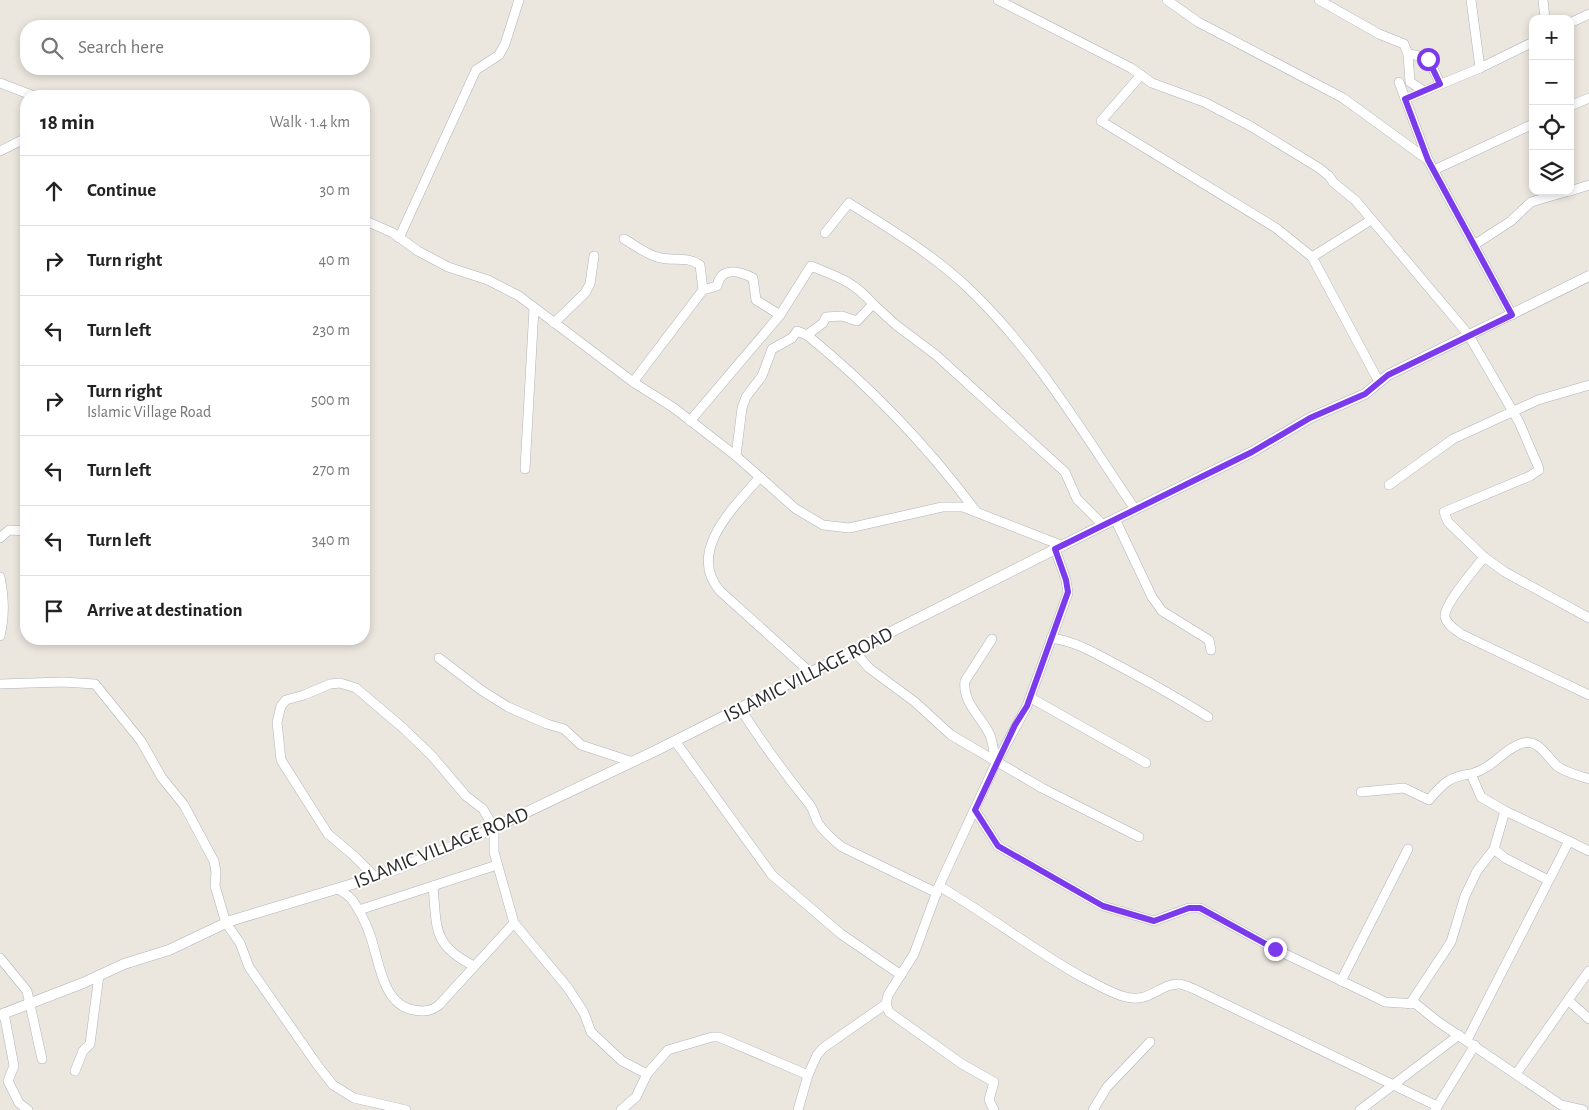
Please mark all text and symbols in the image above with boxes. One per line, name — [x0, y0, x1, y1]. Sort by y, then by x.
map controls — [1529, 15, 1574, 195]
button: + — [1529, 15, 1574, 60]
search box — [20, 20, 370, 75]
icon: search — [38, 34, 66, 62]
text: Search here — [78, 38, 164, 57]
route start — [1417, 48, 1440, 71]
button: − — [1529, 60, 1574, 105]
button: locate — [1529, 105, 1574, 150]
text: 18 min — [40, 112, 95, 133]
text: Walk · 1.4 km — [269, 114, 350, 130]
button: layers — [1529, 150, 1574, 195]
icon: ahead — [40, 177, 68, 205]
text: Continue — [87, 181, 156, 200]
text: 30 m — [320, 182, 350, 198]
icon: right — [40, 247, 68, 275]
text: Turn right — [87, 251, 162, 270]
text: 40 m — [318, 252, 350, 268]
icon: left — [40, 317, 68, 345]
text: Turn left — [87, 321, 151, 340]
text: 230 m — [312, 322, 350, 338]
text: Turn right — [87, 382, 162, 401]
icon: right — [40, 387, 68, 415]
text: 500 m — [311, 392, 350, 408]
text: Islamic Village Road — [87, 404, 211, 420]
icon: left — [40, 457, 68, 485]
text: Turn left — [87, 461, 151, 480]
text: 270 m — [312, 462, 350, 478]
icon: left — [40, 527, 68, 555]
text: Turn left — [87, 531, 151, 550]
text: 340 m — [312, 532, 350, 548]
icon: arrive — [40, 597, 68, 625]
text: Arrive at destination — [87, 601, 243, 620]
street label: ISLAMIC VILLAGE ROAD — [721, 624, 896, 726]
street label: ISLAMIC VILLAGE ROAD — [351, 804, 532, 892]
route end — [1264, 938, 1287, 961]

